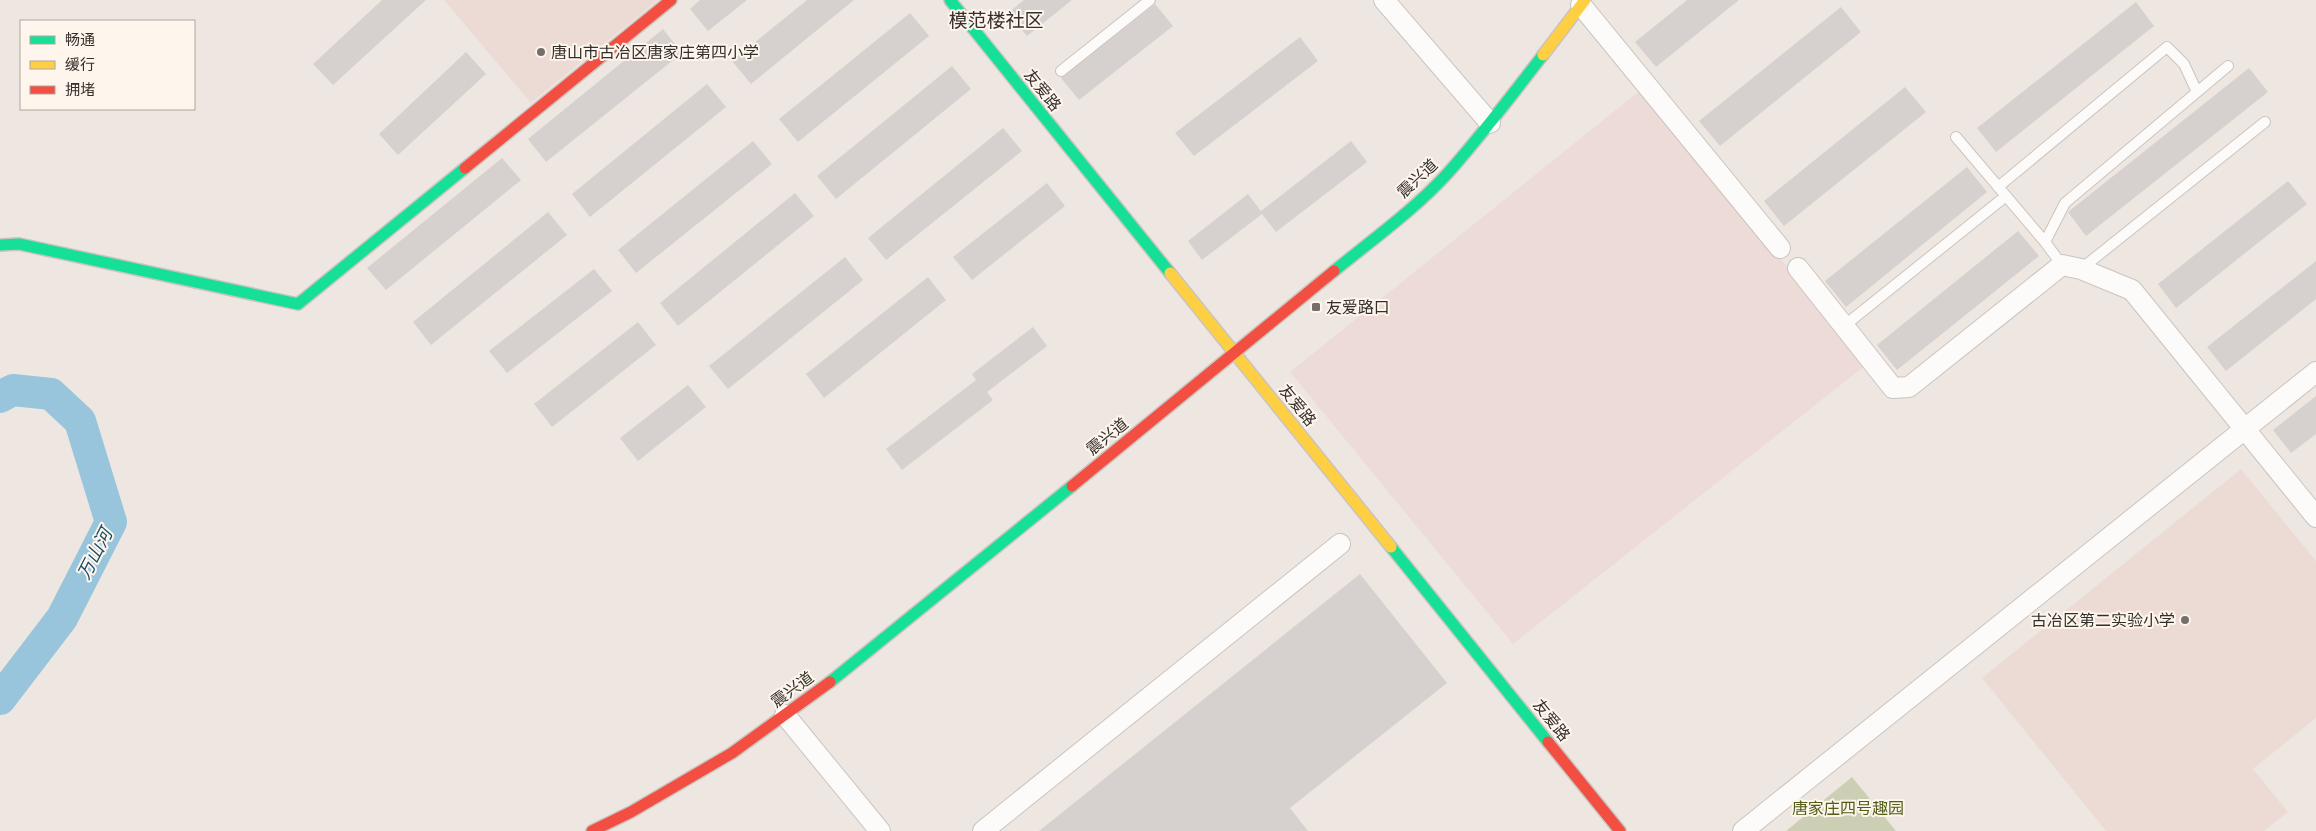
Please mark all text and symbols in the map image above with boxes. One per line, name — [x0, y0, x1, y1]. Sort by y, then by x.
district label: 模范楼社区 — [948, 9, 1044, 32]
legend — [20, 20, 195, 110]
text: 畅通 — [65, 31, 95, 49]
place label: 唐山市古冶区唐家庄第四小学 — [551, 43, 759, 62]
marker: 唐山市古冶区唐家庄第四小学 — [535, 46, 547, 58]
text: 缓行 — [65, 56, 95, 74]
street label: 友爱路 — [1020, 66, 1065, 115]
text: 拥堵 — [65, 81, 95, 99]
street label: 震兴道 — [1393, 155, 1441, 202]
place label: 友爱路口 — [1326, 298, 1390, 317]
marker: 友爱路口 — [1310, 301, 1322, 313]
street label: 友爱路 — [1275, 381, 1320, 430]
street label: 震兴道 — [1083, 414, 1132, 459]
water label: 万山河 — [73, 522, 118, 583]
place label: 古冶区第二实验小学 — [2031, 611, 2175, 630]
marker: 古冶区第二实验小学 — [2179, 614, 2191, 626]
street label: 震兴道 — [767, 668, 817, 711]
street label: 友爱路 — [1529, 696, 1574, 745]
park label: 唐家庄四号趣园 — [1792, 799, 1904, 818]

